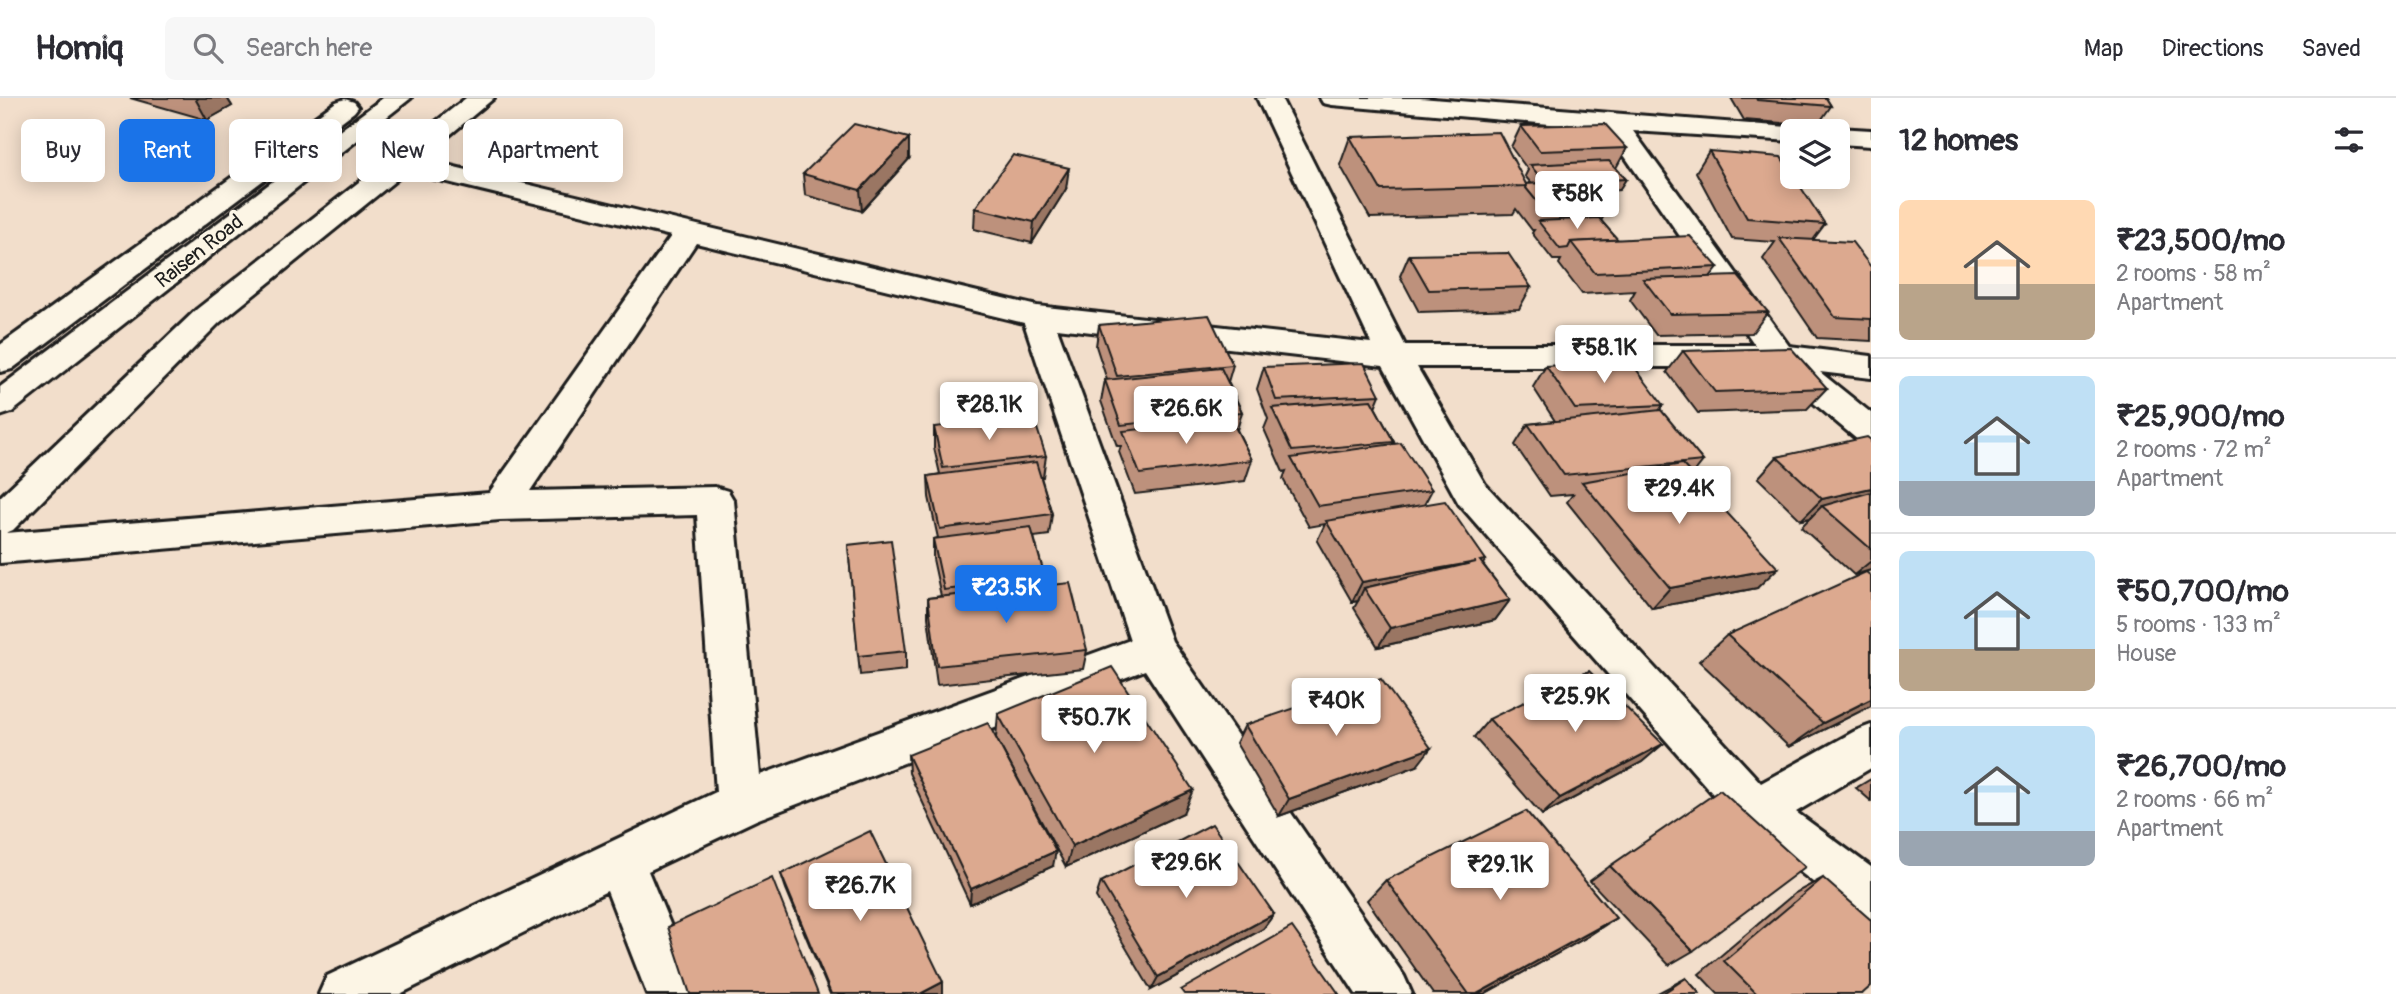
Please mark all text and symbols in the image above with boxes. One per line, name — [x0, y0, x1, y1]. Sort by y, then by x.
search box — [165, 17, 655, 80]
text: Homiq — [35, 28, 123, 69]
icon: search — [189, 29, 227, 67]
text: Search here — [245, 32, 372, 64]
text: Map — [2084, 34, 2124, 63]
text: Directions — [2162, 34, 2263, 63]
text: Saved — [2301, 34, 2361, 63]
chip: Buy — [21, 119, 105, 182]
chip: Rent — [119, 119, 215, 182]
chip: Filters — [229, 119, 342, 182]
chip: New — [356, 119, 449, 182]
chip: Apartment — [463, 119, 623, 182]
map controls — [1780, 119, 1850, 189]
button: layers — [1780, 119, 1850, 189]
icon: filters — [2330, 121, 2368, 159]
text: 12 homes — [1899, 122, 2018, 159]
pin: ₹58K — [1536, 172, 1618, 231]
text: ₹58K — [1551, 179, 1603, 208]
street label: Raisen Road — [150, 208, 249, 294]
text: ₹23,500/mo — [2116, 222, 2285, 259]
icon: home — [1955, 228, 2039, 312]
text: 2 rooms · 58 m² — [2116, 259, 2271, 288]
text: Apartment — [2116, 288, 2223, 317]
pin: ₹58.1K — [1547, 326, 1661, 385]
text: ₹58.1K — [1571, 333, 1637, 362]
pin: ₹28.1K — [932, 382, 1046, 442]
pin: ₹26.6K — [1129, 386, 1243, 446]
text: ₹28.1K — [956, 390, 1022, 419]
text: ₹26.6K — [1150, 394, 1222, 423]
text: ₹25,900/mo — [2116, 398, 2285, 435]
icon: home — [1955, 404, 2039, 488]
text: 2 rooms · 72 m² — [2116, 435, 2272, 464]
text: Apartment — [2116, 464, 2223, 493]
pin: ₹29.4K — [1622, 466, 1736, 526]
text: ₹29.4K — [1644, 474, 1714, 503]
pin: ₹23.5K — [949, 566, 1063, 625]
text: ₹23.5K — [971, 573, 1041, 602]
text: ₹50,700/mo — [2116, 573, 2289, 610]
icon: home — [1955, 579, 2039, 663]
text: 5 rooms · 133 m² — [2116, 610, 2281, 639]
text: House — [2116, 639, 2176, 668]
pin: ₹25.9K — [1518, 674, 1632, 734]
pin: ₹40K — [1295, 678, 1377, 738]
text: ₹25.9K — [1540, 682, 1610, 711]
text: ₹40K — [1308, 686, 1364, 715]
pin: ₹50.7K — [1037, 696, 1151, 755]
text: ₹50.7K — [1057, 703, 1131, 732]
text: ₹26,700/mo — [2116, 748, 2286, 785]
icon: home — [1955, 754, 2039, 838]
text: 2 rooms · 66 m² — [2116, 785, 2273, 814]
text: Apartment — [2116, 814, 2223, 843]
pin: ₹29.6K — [1129, 840, 1243, 900]
pin: ₹29.1K — [1443, 842, 1557, 902]
text: ₹29.6K — [1151, 848, 1221, 877]
text: ₹29.1K — [1467, 850, 1533, 879]
pin: ₹26.7K — [803, 864, 917, 923]
text: ₹26.7K — [824, 871, 896, 900]

